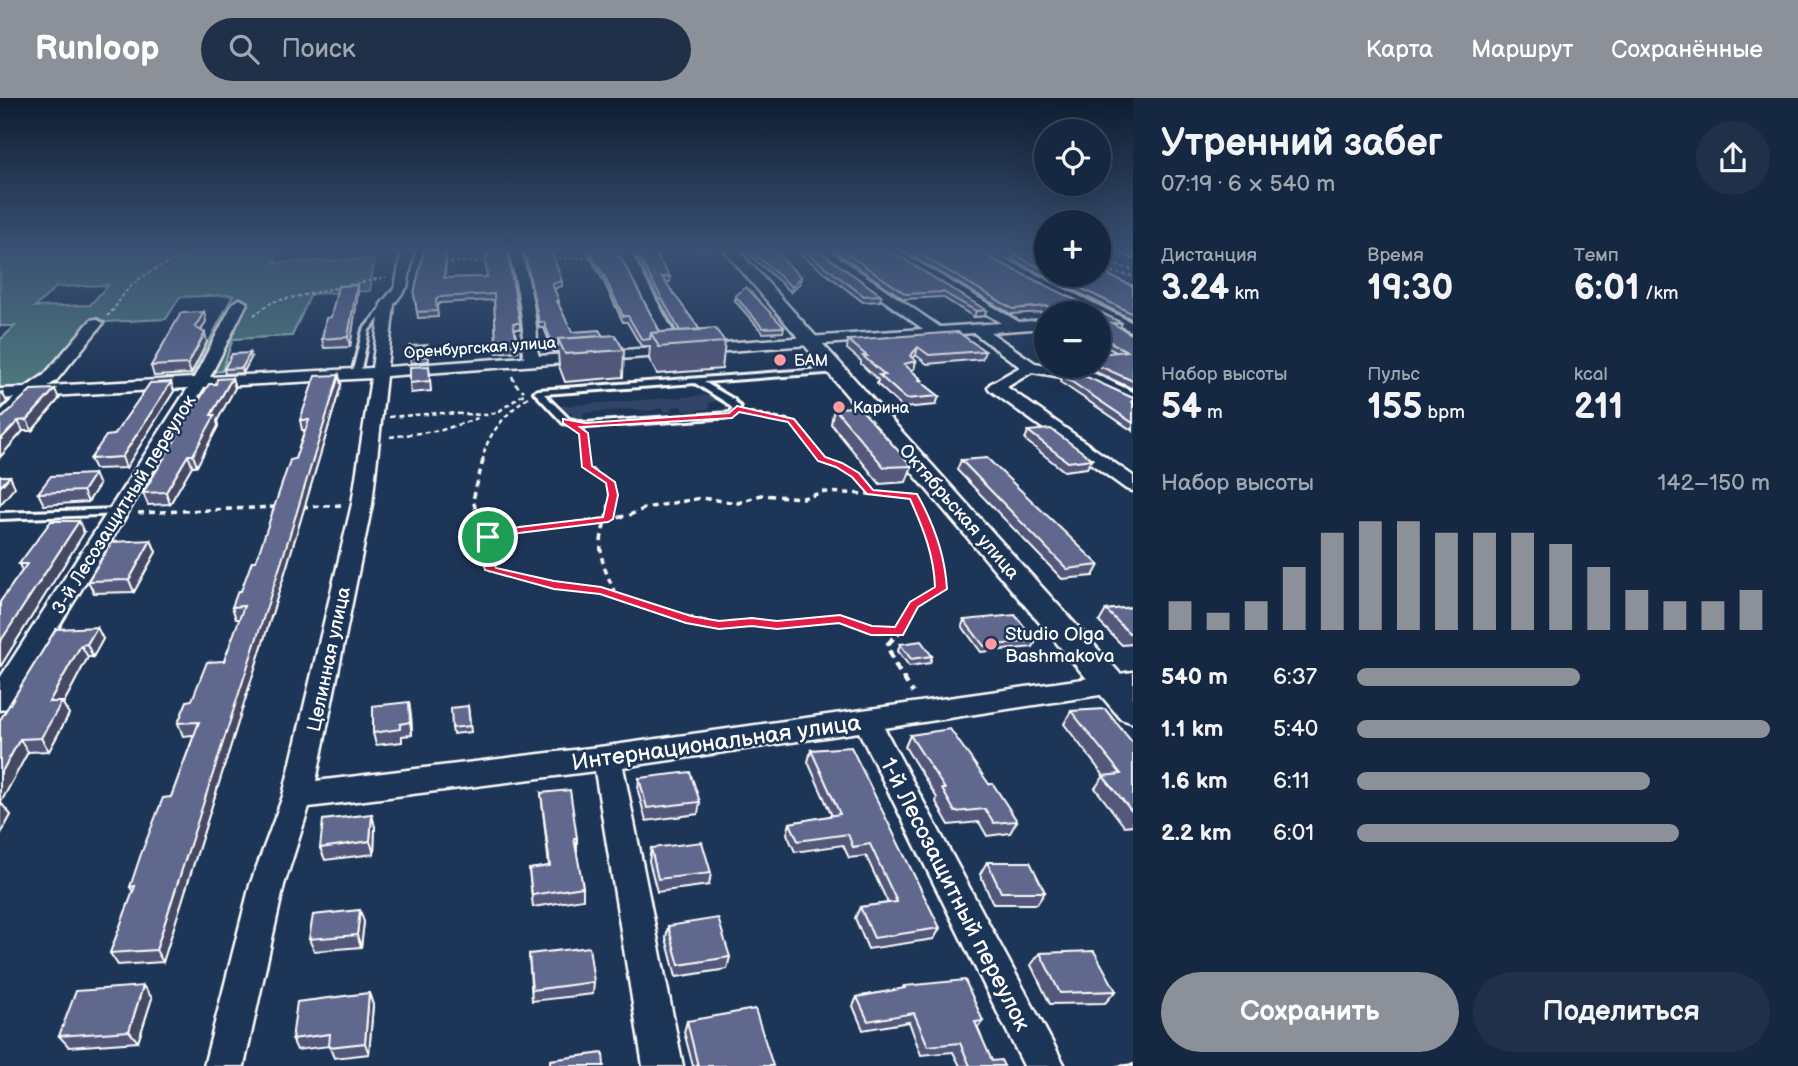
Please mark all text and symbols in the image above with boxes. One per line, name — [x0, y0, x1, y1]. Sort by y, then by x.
search box — [201, 18, 691, 81]
text: Runloop — [35, 29, 159, 69]
icon: search — [225, 30, 263, 68]
text: Поиск — [281, 34, 356, 65]
text: Карта — [1366, 35, 1433, 64]
text: Маршрут — [1471, 35, 1573, 64]
text: Сохранённые — [1611, 35, 1763, 64]
map controls — [1034, 119, 1111, 378]
button: locate — [1034, 119, 1111, 196]
text: Утренний забег — [1161, 121, 1443, 166]
button: share — [1696, 121, 1770, 195]
text: 07:19 · 6 × 540 m — [1161, 170, 1335, 198]
button: + — [1034, 210, 1111, 287]
text: Дистанция — [1161, 244, 1257, 267]
text: Время — [1367, 244, 1424, 267]
text: Темп — [1574, 244, 1619, 267]
text: 3.24 — [1161, 267, 1229, 310]
text: 19:30 — [1367, 267, 1453, 310]
text: 6:01 — [1574, 267, 1640, 310]
text: km — [1229, 282, 1260, 305]
text: /km — [1640, 282, 1679, 305]
button: − — [1034, 301, 1111, 378]
street label: Оренбургская улица — [403, 334, 557, 363]
marker: БАМ — [772, 352, 788, 368]
place label: БАМ — [794, 352, 828, 371]
text: Набор высоты — [1161, 363, 1287, 386]
text: Пульс — [1367, 363, 1420, 386]
text: kcal — [1574, 363, 1608, 386]
text: 54 — [1161, 386, 1202, 429]
text: 155 — [1367, 386, 1422, 429]
text: 211 — [1574, 386, 1623, 429]
street label: 3-й Лесозащитный переулок — [47, 391, 201, 619]
marker: Карина — [831, 399, 847, 415]
place label: Карина — [853, 399, 910, 418]
text: m — [1202, 401, 1223, 424]
text: bpm — [1422, 401, 1465, 424]
street label: Октябрьская улица — [894, 439, 1024, 585]
text: Набор высоты — [1161, 469, 1314, 497]
text: 142–150 m — [1658, 469, 1770, 497]
pin — [458, 507, 518, 567]
icon: arrive — [469, 518, 507, 556]
street label: Целинная улица — [303, 585, 356, 734]
place label: Studio Olga Bashmakova — [1005, 623, 1114, 668]
marker: Studio Olga Bashmakova — [983, 636, 999, 652]
text: 540 m — [1161, 663, 1228, 691]
text: 6:37 — [1273, 663, 1317, 691]
street label: Интернациональная улица — [570, 709, 863, 777]
text: 1.1 km — [1161, 715, 1223, 743]
text: 5:40 — [1273, 715, 1318, 743]
street label: 1-й Лесозащитный переулок — [874, 753, 1037, 1036]
text: 1.6 km — [1161, 767, 1228, 795]
text: 6:11 — [1273, 767, 1310, 795]
text: 2.2 km — [1161, 819, 1232, 847]
text: 6:01 — [1273, 819, 1314, 847]
button: Сохранить — [1161, 972, 1459, 1052]
button: Поделиться — [1473, 972, 1770, 1052]

